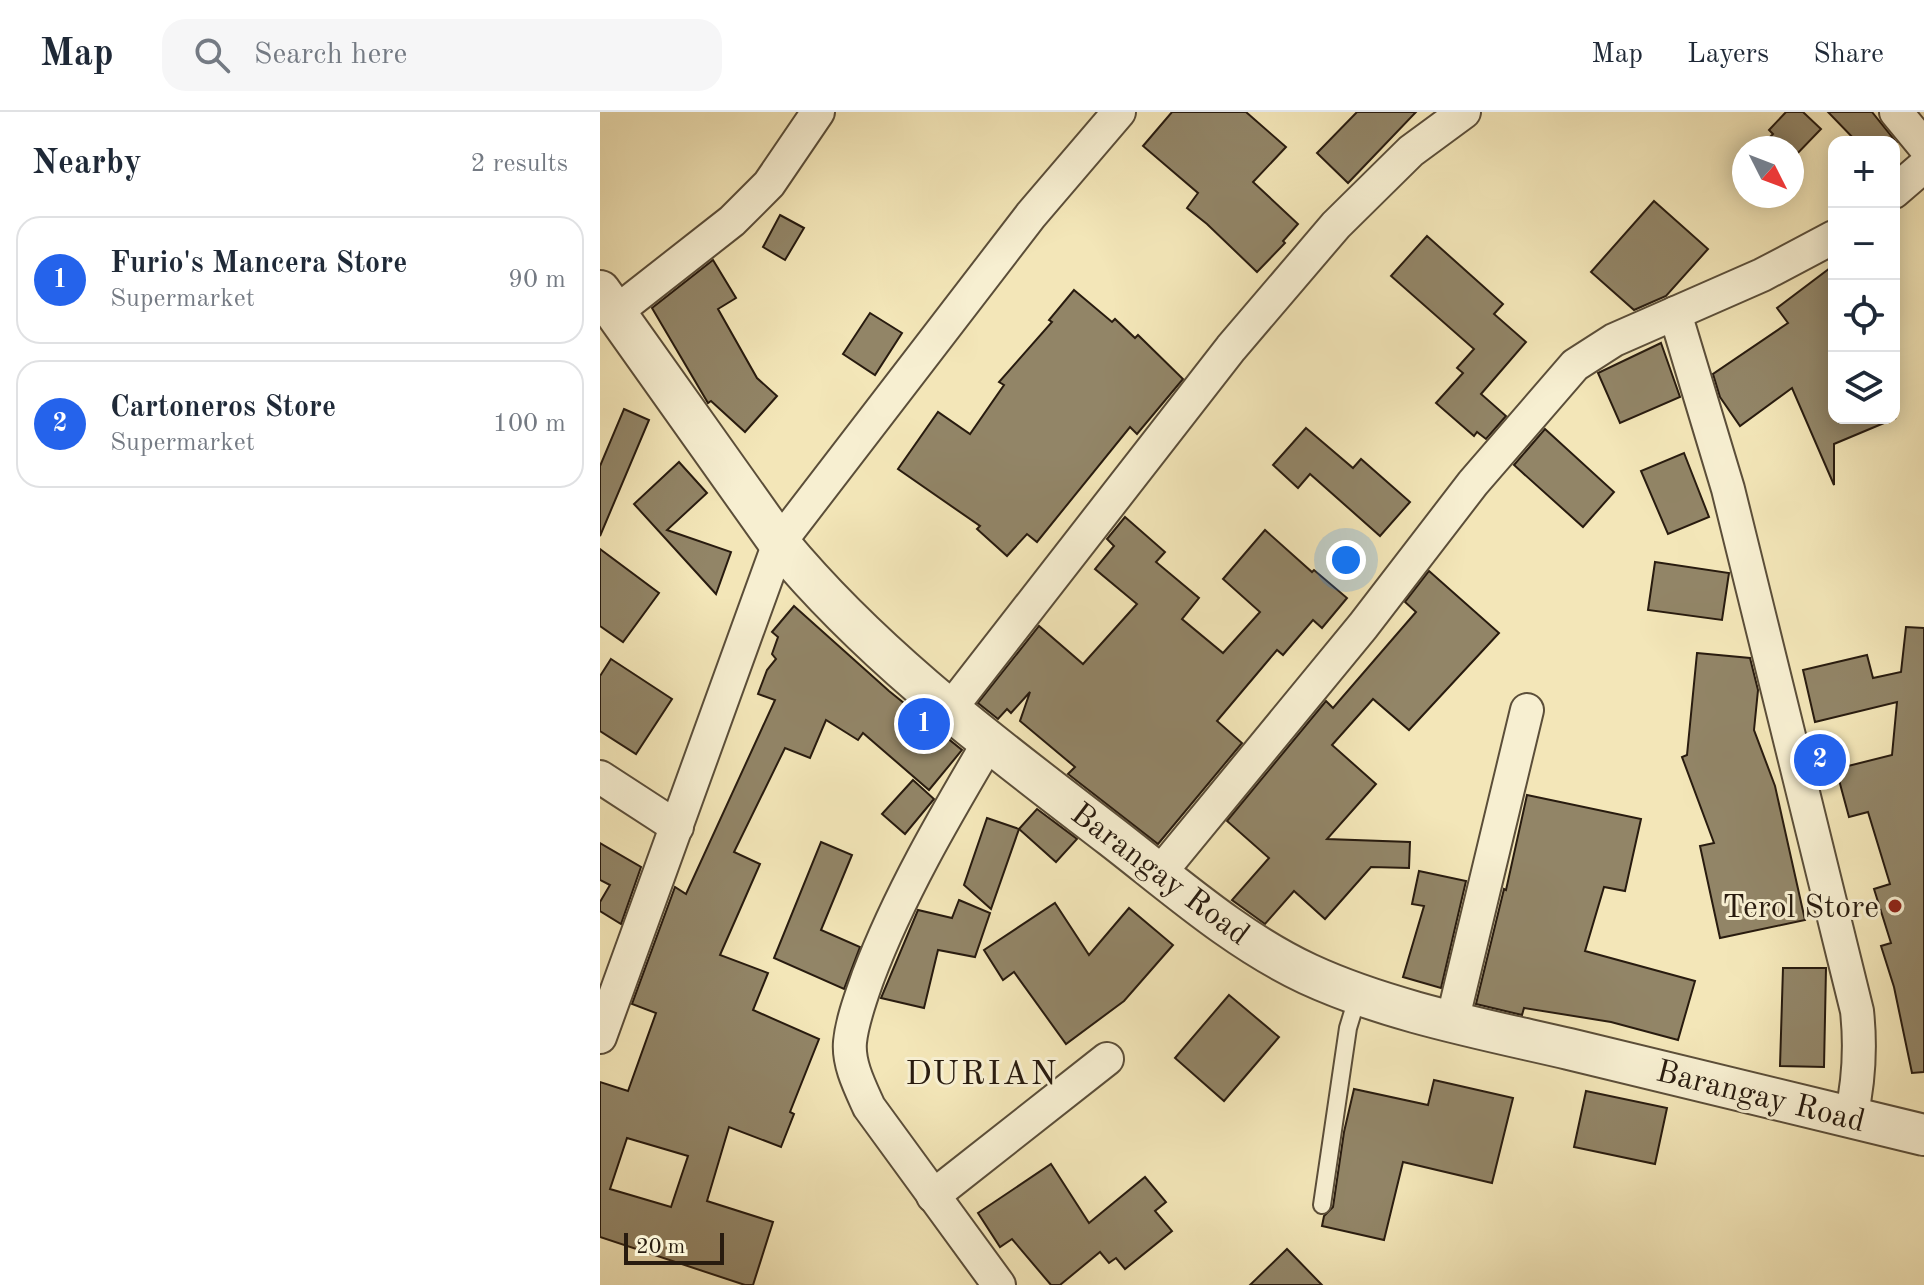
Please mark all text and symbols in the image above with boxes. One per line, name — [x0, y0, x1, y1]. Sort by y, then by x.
search box — [162, 19, 722, 91]
icon: search — [190, 33, 234, 77]
text: Map — [40, 36, 114, 74]
text: Search here — [254, 40, 407, 70]
text: Map — [1591, 41, 1643, 69]
text: Layers — [1687, 41, 1769, 69]
text: Share — [1813, 41, 1884, 69]
north arrow — [1732, 136, 1804, 208]
map controls — [1828, 136, 1900, 424]
button: + — [1828, 136, 1900, 208]
text: Nearby — [32, 147, 142, 181]
text: 2 results — [470, 151, 568, 177]
button: − — [1828, 208, 1900, 280]
text: Furio's Mancera Store — [110, 249, 407, 279]
text: 1 — [52, 267, 68, 293]
text: 90 m — [508, 267, 566, 293]
button: locate — [1828, 280, 1900, 352]
text: Supermarket — [110, 286, 255, 312]
button: layers — [1828, 352, 1900, 424]
text: Cartoneros Store — [110, 393, 336, 423]
text: 2 — [52, 411, 68, 437]
text: 100 m — [493, 411, 566, 437]
text: Supermarket — [110, 430, 255, 456]
your location — [1326, 540, 1366, 580]
pin: 1 — [898, 694, 950, 754]
pin: 2 — [1794, 730, 1846, 790]
street label: Barangay Road — [1064, 798, 1254, 953]
place label: Terol Store — [1722, 893, 1879, 925]
marker: Terol Store — [1886, 897, 1904, 915]
street label: Barangay Road — [1653, 1057, 1868, 1139]
district label: DURIAN — [905, 1058, 1059, 1092]
scale bar — [624, 1229, 724, 1265]
text: 20 m — [636, 1236, 685, 1258]

